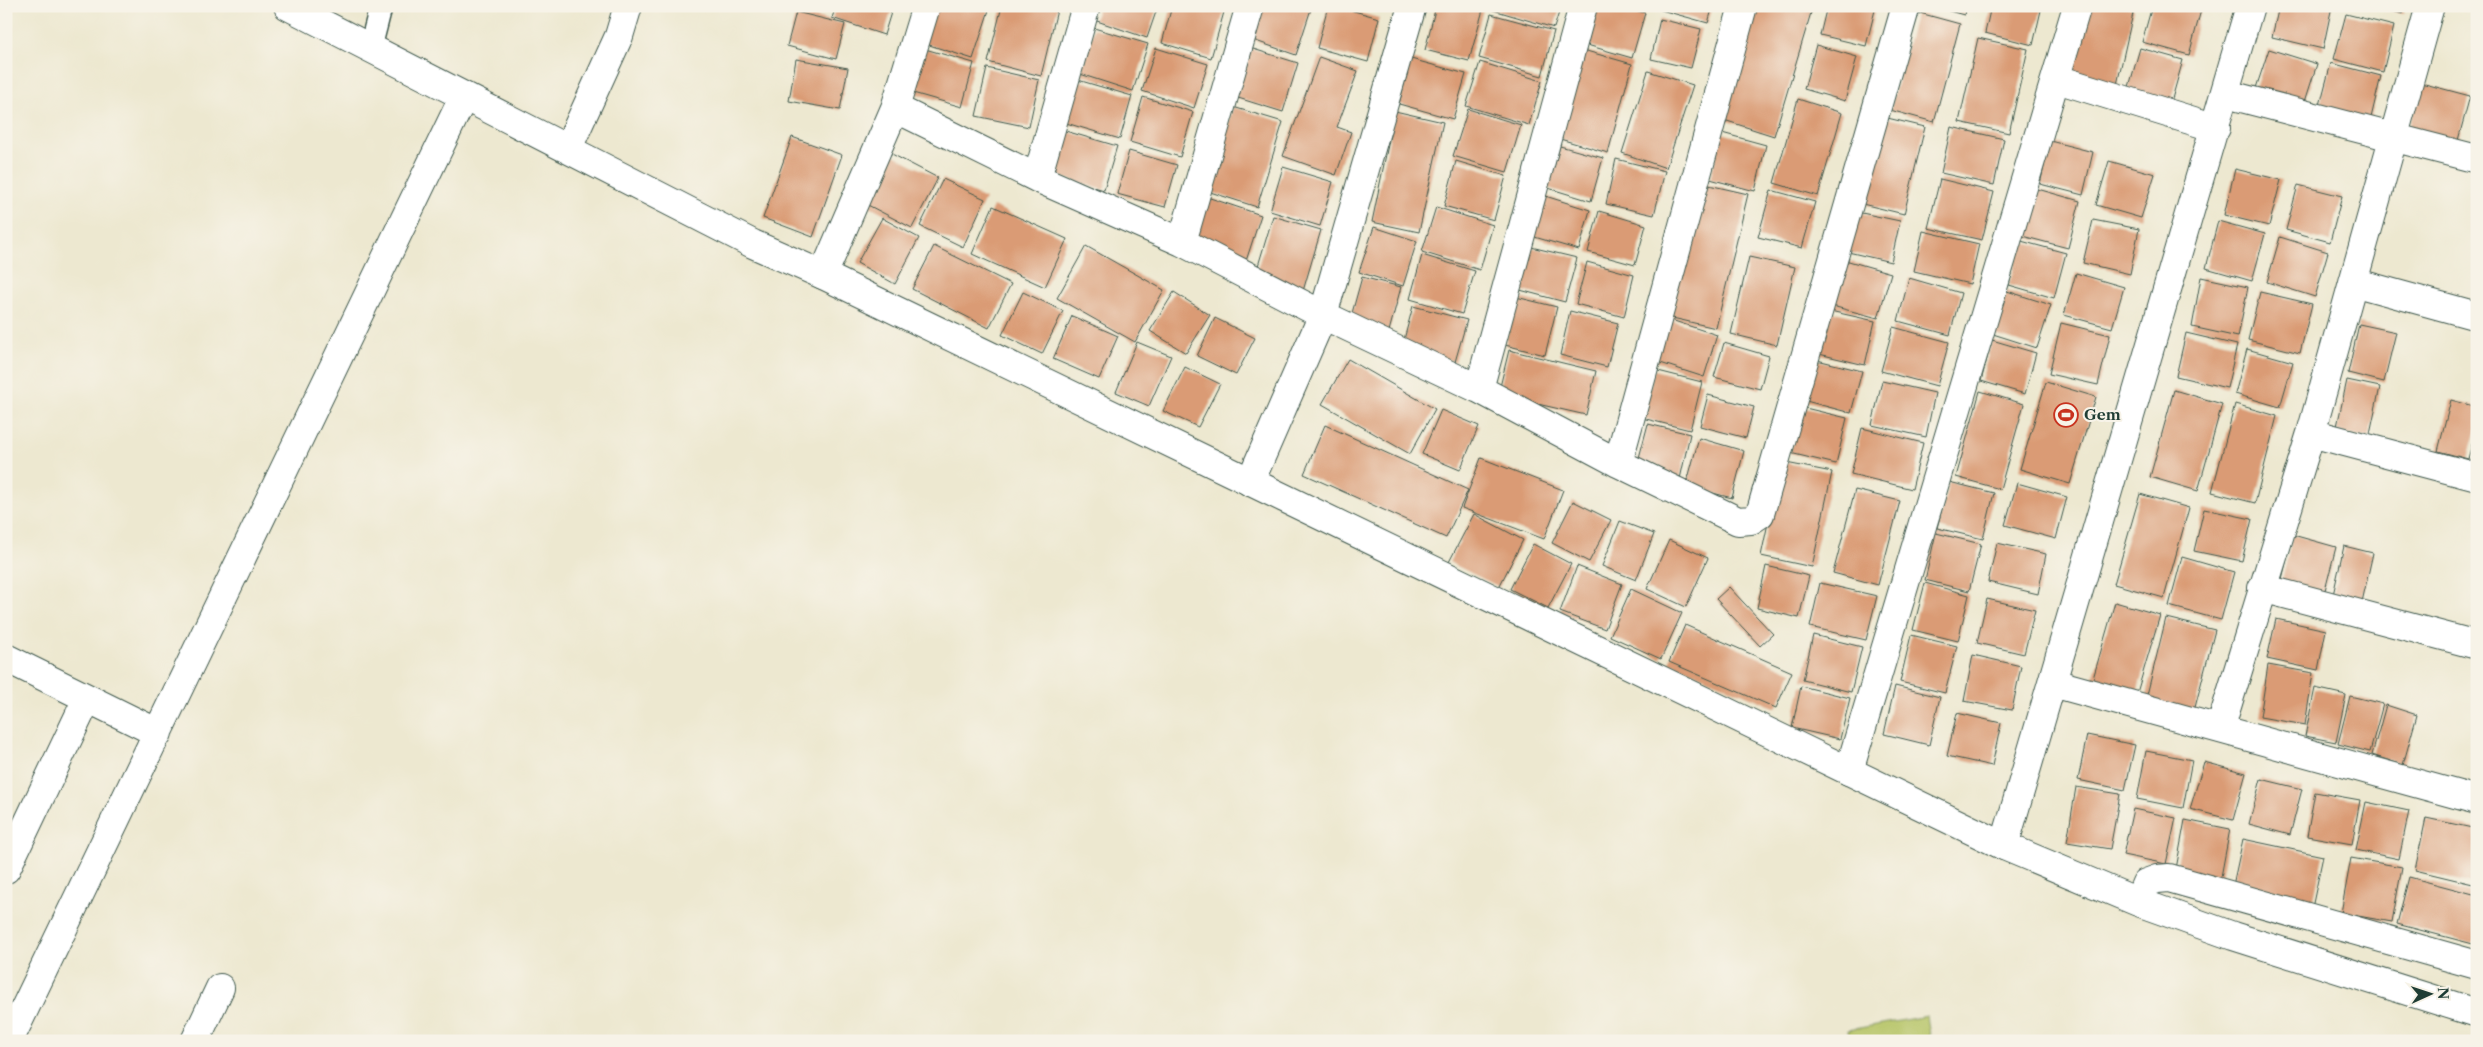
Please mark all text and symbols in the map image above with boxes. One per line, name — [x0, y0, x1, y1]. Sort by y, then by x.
sports icon: Gem — [2053, 402, 2079, 428]
place label: Gem — [2084, 405, 2121, 424]
north arrow — [2406, 970, 2456, 1020]
text: N — [2434, 987, 2452, 1000]

